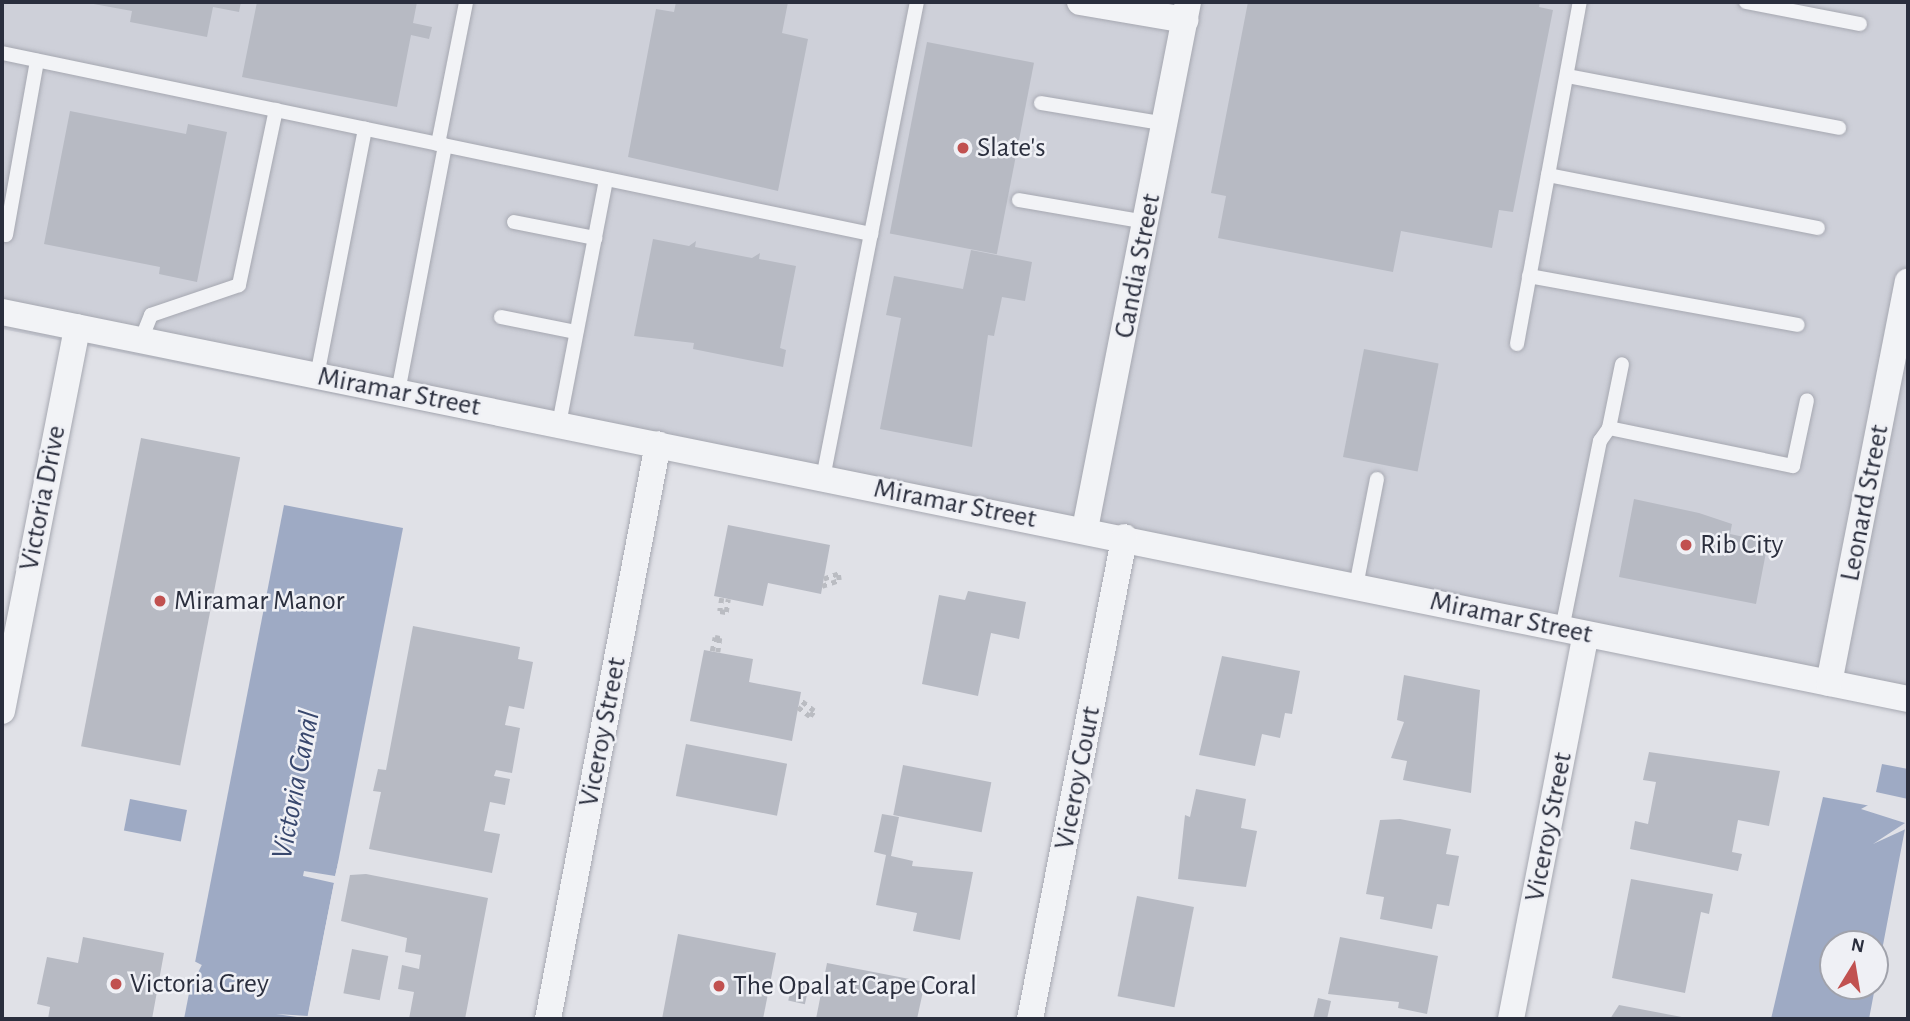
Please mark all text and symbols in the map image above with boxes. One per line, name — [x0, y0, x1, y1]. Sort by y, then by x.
place label: Slate's — [977, 131, 1046, 165]
marker: Slate's — [955, 140, 971, 156]
street label: Candia Street — [1108, 191, 1168, 341]
street label: Miramar Street — [315, 360, 483, 424]
street label: Leonard Street — [1833, 422, 1897, 584]
street label: Victoria Drive — [12, 423, 74, 573]
street label: Miramar Street — [871, 472, 1039, 536]
place label: Rib City — [1700, 528, 1784, 562]
marker: Rib City — [1678, 537, 1694, 553]
place label: Miramar Manor — [174, 584, 344, 618]
street label: Miramar Street — [1427, 584, 1595, 652]
marker: Miramar Manor — [152, 593, 168, 609]
street label: Viceroy Street — [572, 655, 634, 809]
street label: Viceroy Court — [1048, 704, 1108, 852]
water label: Victoria Canal — [264, 708, 328, 862]
street label: Viceroy Street — [1518, 750, 1580, 904]
north arrow — [1819, 930, 1889, 1000]
text: N — [1849, 935, 1866, 956]
place label: Victoria Grey — [130, 967, 269, 1001]
place label: The Opal at Cape Coral — [733, 969, 977, 1003]
marker: Victoria Grey — [108, 976, 124, 992]
marker: The Opal at Cape Coral — [711, 978, 727, 994]

